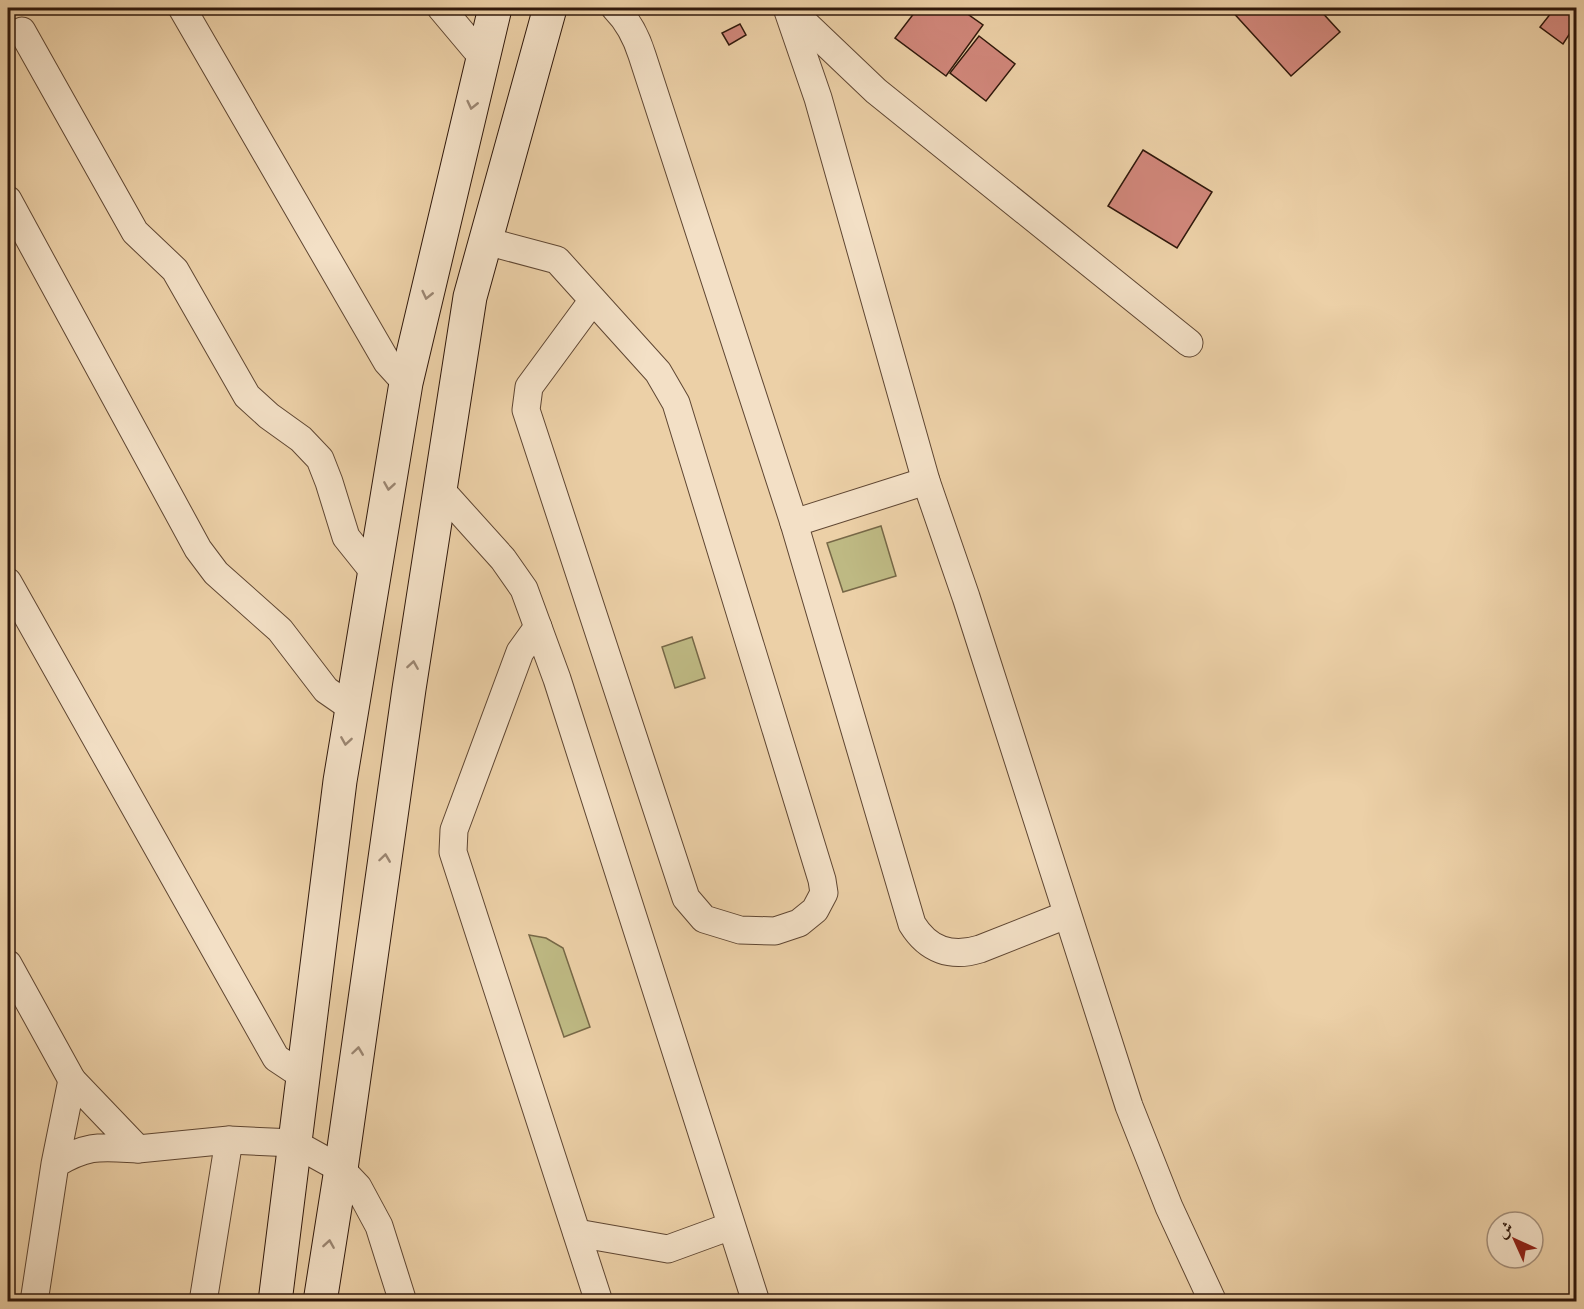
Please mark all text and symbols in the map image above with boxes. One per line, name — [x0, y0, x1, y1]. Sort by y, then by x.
one-way arrow — [466, 100, 479, 110]
one-way arrow — [421, 290, 434, 300]
one-way arrow — [383, 482, 395, 491]
one-way arrow — [406, 660, 418, 669]
one-way arrow — [341, 736, 353, 745]
one-way arrow — [378, 853, 390, 862]
one-way arrow — [351, 1046, 363, 1055]
north arrow — [1485, 1210, 1545, 1270]
text: ش — [1493, 1218, 1518, 1243]
one-way arrow — [322, 1239, 335, 1249]

